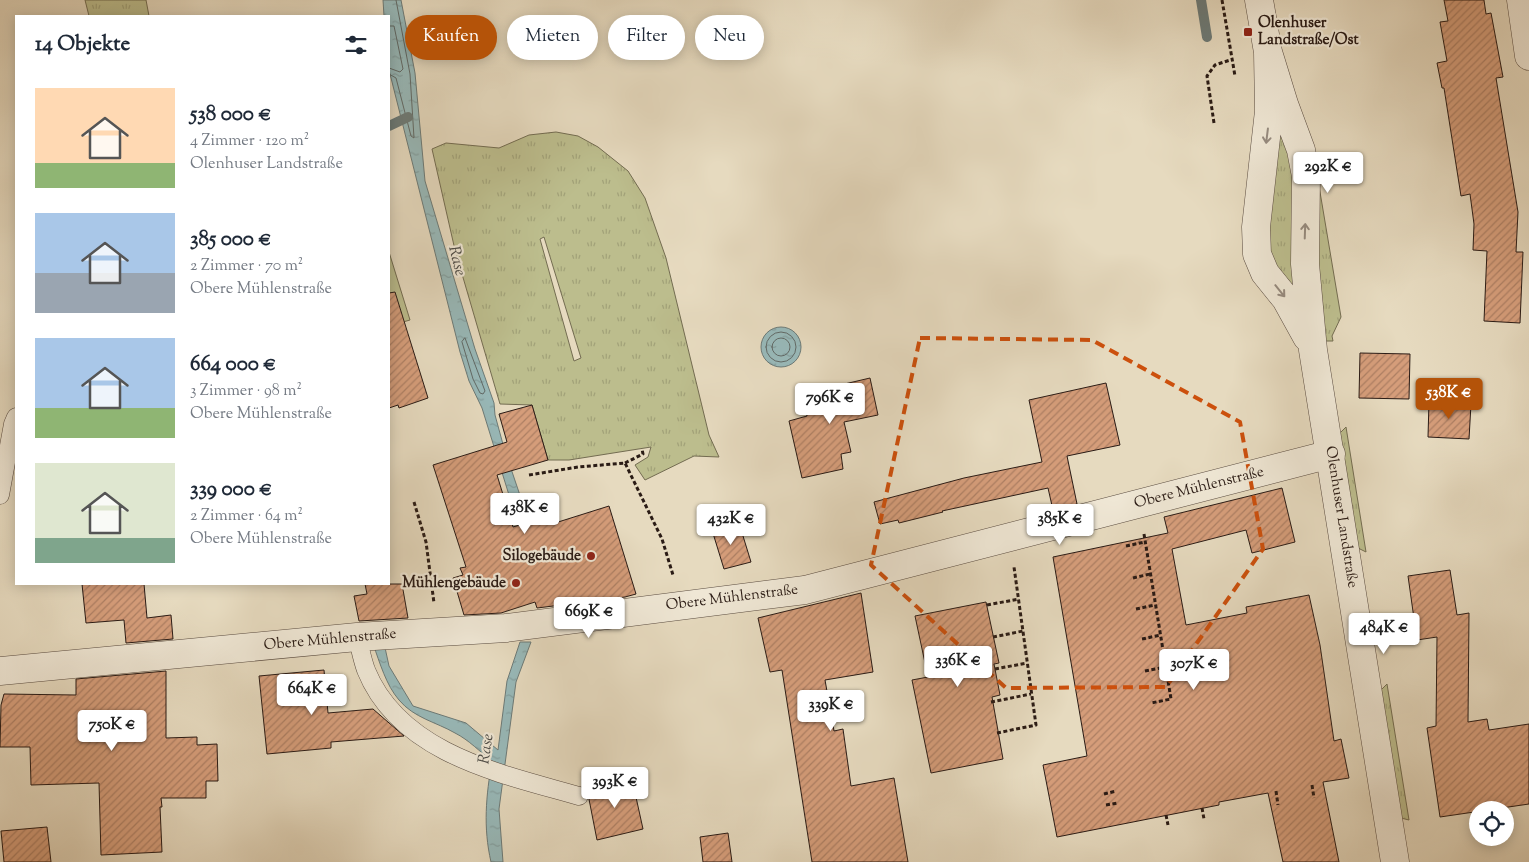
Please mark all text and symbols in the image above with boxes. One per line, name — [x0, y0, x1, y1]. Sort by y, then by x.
place label: Olenhuser Landstraße/Ost — [1258, 13, 1360, 51]
chip: Kaufen — [405, 15, 497, 60]
chip: Mieten — [507, 15, 598, 60]
chip: Filter — [608, 15, 685, 60]
chip: Neu — [695, 15, 764, 60]
marker: Olenhuser Landstraße/Ost — [1242, 26, 1254, 38]
text: 14 Objekte — [35, 30, 130, 60]
icon: filters — [342, 31, 370, 59]
text: 538 000 € — [190, 100, 271, 130]
icon: home — [75, 108, 135, 168]
one-way arrow — [1262, 128, 1272, 144]
text: 4 Zimmer · 120 m² — [190, 130, 309, 153]
pin: 292K € — [1287, 152, 1369, 194]
text: Olenhuser Landstraße — [190, 153, 343, 176]
text: 292K € — [1304, 156, 1352, 179]
one-way arrow — [1301, 224, 1310, 240]
text: 385 000 € — [190, 225, 271, 255]
icon: home — [75, 233, 135, 293]
water label: Rase — [441, 244, 471, 278]
text: 2 Zimmer · 70 m² — [190, 255, 303, 278]
text: Obere Mühlenstraße — [190, 278, 332, 301]
one-way arrow — [1274, 284, 1285, 297]
text: 664 000 € — [190, 350, 276, 380]
icon: home — [75, 358, 135, 418]
pin: 538K € — [1408, 378, 1490, 420]
text: 3 Zimmer · 98 m² — [190, 380, 302, 403]
pin: 796K € — [789, 382, 871, 425]
text: 538K € — [1427, 382, 1471, 405]
text: 796K € — [806, 387, 854, 410]
text: Obere Mühlenstraße — [190, 403, 332, 426]
street label: Olenhuser Landstraße — [1319, 445, 1363, 589]
street label: Obere Mühlenstraße — [1132, 462, 1266, 514]
text: 339 000 € — [190, 475, 272, 505]
icon: home — [75, 483, 135, 543]
pin: 438K € — [484, 492, 566, 535]
text: 438K € — [501, 497, 549, 520]
pin: 432K € — [690, 504, 772, 546]
pin: 385K € — [1019, 504, 1101, 546]
text: 2 Zimmer · 64 m² — [190, 505, 303, 528]
text: 432K € — [708, 508, 754, 531]
text: 385K € — [1038, 508, 1082, 531]
text: Obere Mühlenstraße — [190, 528, 332, 551]
place label: Silogebäude — [503, 546, 581, 567]
marker: Silogebäude — [585, 550, 597, 562]
place label: Mühlengebäude — [402, 573, 506, 594]
marker: Mühlengebäude — [510, 577, 522, 589]
street label: Obere Mühlenstraße — [665, 579, 799, 617]
pin: 669K € — [548, 596, 630, 639]
text: 669K € — [565, 601, 613, 624]
pin: 484K € — [1343, 612, 1425, 655]
text: 484K € — [1360, 617, 1408, 640]
street label: Obere Mühlenstraße — [263, 624, 397, 656]
pin: 336K € — [917, 646, 999, 688]
pin: 307K € — [1153, 648, 1235, 691]
text: 336K € — [935, 650, 981, 673]
text: 307K € — [1170, 653, 1218, 676]
pin: 664K € — [271, 674, 353, 716]
text: 664K € — [288, 678, 336, 701]
pin: 339K € — [790, 690, 872, 732]
text: 339K € — [808, 694, 854, 717]
pin: 750K € — [71, 710, 153, 752]
text: 750K € — [89, 714, 135, 737]
water label: Rase — [474, 732, 500, 766]
pin: 393K € — [574, 766, 656, 809]
text: 393K € — [592, 771, 638, 794]
map controls — [1469, 801, 1514, 846]
button: locate — [1469, 801, 1514, 846]

